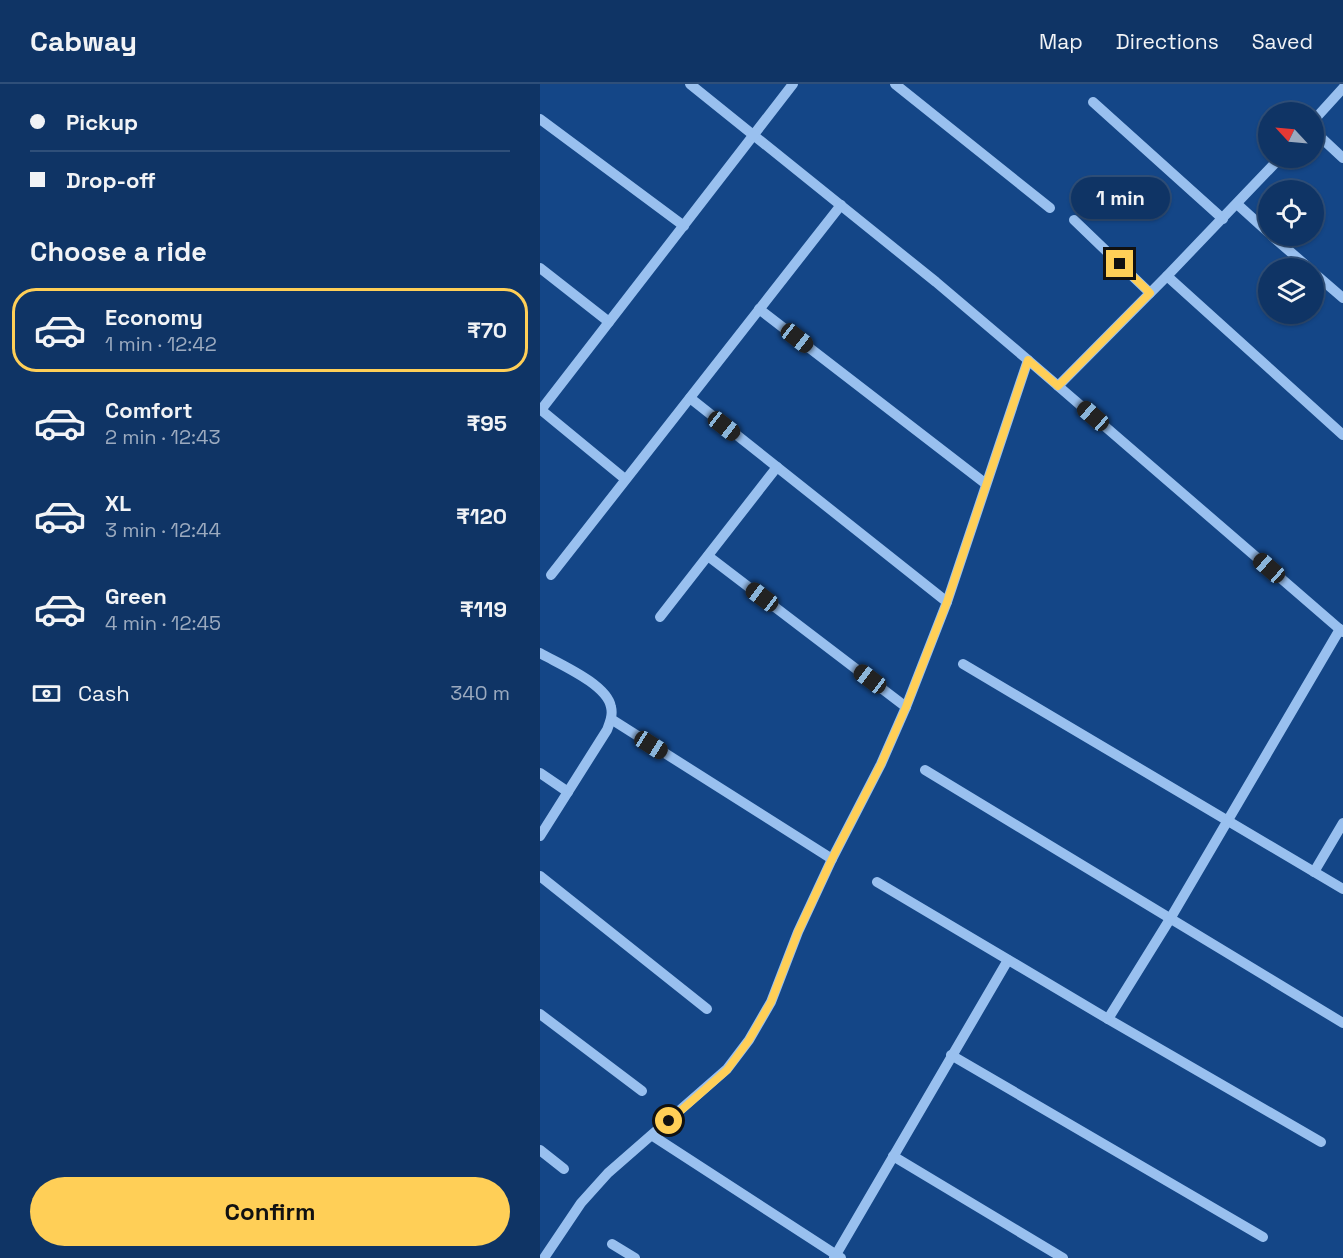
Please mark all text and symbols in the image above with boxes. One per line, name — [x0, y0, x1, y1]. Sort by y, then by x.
text: Cabway — [30, 23, 137, 59]
text: Map — [1039, 28, 1083, 55]
text: Directions — [1116, 28, 1219, 55]
text: Saved — [1252, 28, 1313, 55]
north arrow — [1258, 102, 1324, 168]
map controls — [1258, 102, 1324, 324]
text: Pickup — [66, 108, 138, 136]
text: Drop-off — [66, 166, 156, 194]
callout: 1 min — [1070, 177, 1170, 219]
button: locate — [1258, 180, 1324, 246]
text: 1 min — [1096, 185, 1145, 211]
text: Choose a ride — [30, 234, 207, 269]
route end — [1106, 250, 1133, 277]
button: layers — [1258, 258, 1324, 324]
icon: car — [33, 303, 87, 357]
text: Economy — [105, 303, 203, 331]
text: ₹70 — [467, 316, 507, 344]
car — [777, 320, 817, 356]
text: 1 min · 12:42 — [105, 331, 217, 357]
icon: car — [33, 396, 87, 450]
text: Comfort — [105, 396, 193, 424]
car — [1074, 397, 1112, 435]
car — [704, 408, 744, 444]
text: ₹95 — [467, 409, 507, 437]
text: 2 min · 12:43 — [105, 424, 221, 450]
icon: car — [33, 489, 87, 543]
text: XL — [105, 489, 131, 517]
text: ₹120 — [456, 502, 507, 530]
text: 3 min · 12:44 — [105, 517, 221, 543]
car — [1250, 549, 1288, 587]
car — [742, 579, 782, 615]
icon: car — [33, 582, 87, 636]
text: Green — [105, 582, 167, 610]
text: ₹119 — [460, 595, 507, 623]
text: 4 min · 12:45 — [105, 610, 221, 636]
car — [850, 661, 890, 697]
icon: cash — [30, 677, 63, 710]
text: Cash — [78, 679, 130, 707]
text: 340 m — [450, 680, 510, 706]
car — [631, 728, 671, 762]
route start — [655, 1107, 682, 1134]
button: Confirm — [30, 1177, 510, 1246]

